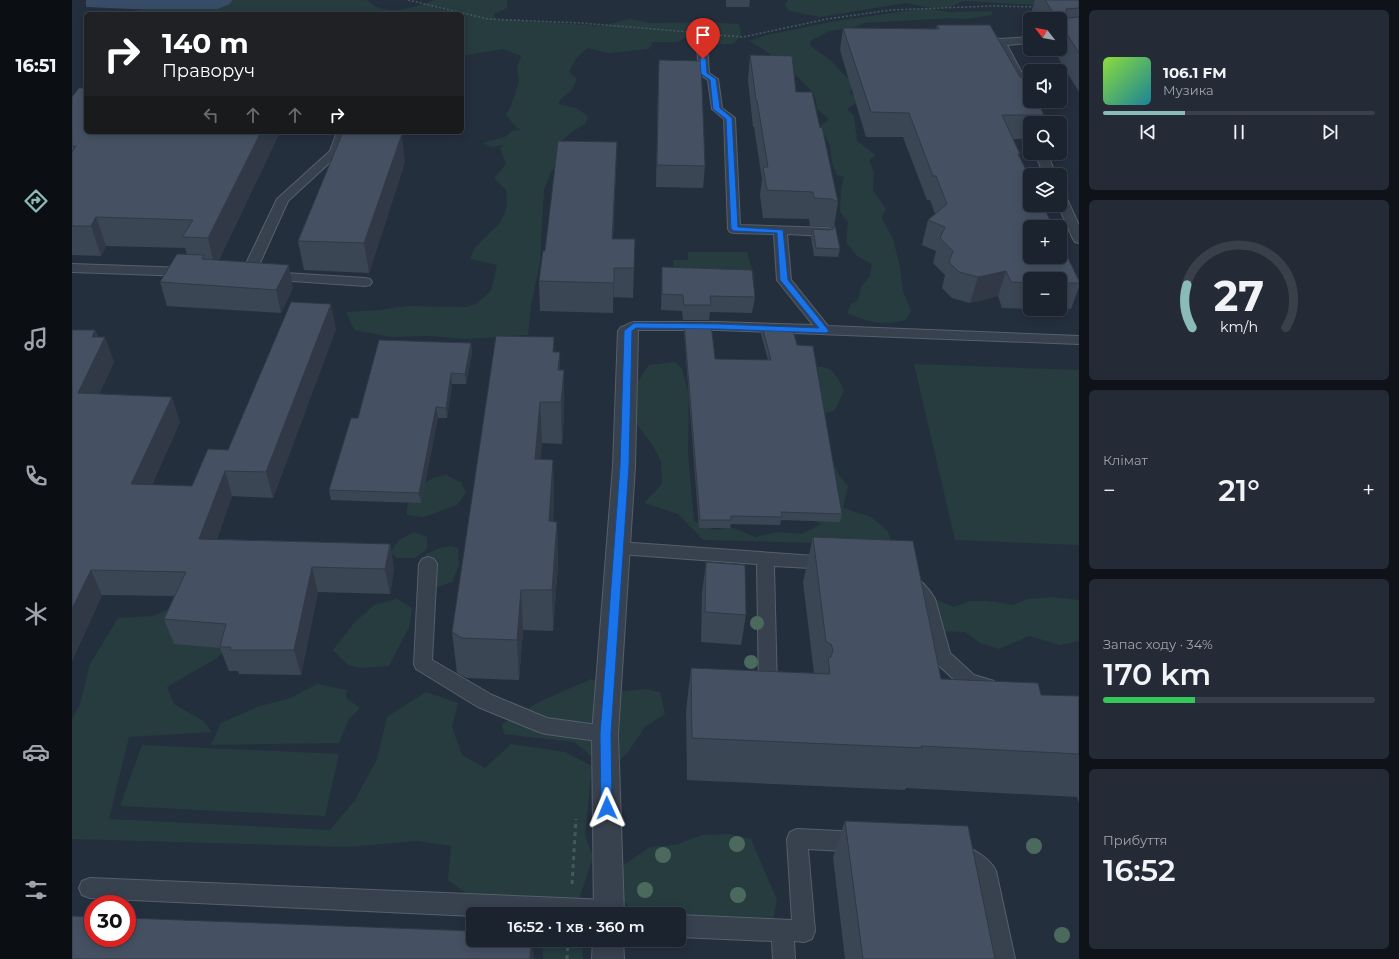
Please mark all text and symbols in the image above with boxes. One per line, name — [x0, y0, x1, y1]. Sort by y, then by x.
north arrow — [1023, 12, 1067, 56]
map controls — [1023, 12, 1067, 316]
pin — [686, 18, 720, 59]
icon: arrive — [692, 24, 714, 46]
text: 140 m — [162, 26, 249, 60]
icon: right — [96, 28, 148, 80]
text: 16:51 — [15, 55, 57, 77]
text: Праворуч — [162, 60, 255, 82]
text: 106.1 FM — [1163, 63, 1227, 82]
button: sound — [1023, 64, 1067, 108]
text: Музика — [1163, 82, 1214, 98]
icon: left — [200, 104, 222, 126]
icon: ahead — [242, 104, 264, 126]
icon: ahead — [284, 104, 306, 126]
icon: right — [326, 104, 348, 126]
button: search — [1023, 116, 1067, 160]
icon: previous — [1137, 121, 1159, 143]
icon: pause — [1228, 121, 1250, 143]
icon: next — [1319, 121, 1341, 143]
button: layers — [1023, 168, 1067, 212]
icon: directions — [22, 187, 50, 215]
button: + — [1023, 220, 1067, 264]
text: 27 — [1214, 270, 1264, 320]
button: − — [1023, 272, 1067, 316]
text: km/h — [1220, 317, 1258, 335]
icon: music — [22, 325, 50, 353]
text: Клімат — [1103, 452, 1148, 468]
icon: phone — [22, 462, 50, 490]
text: 21° — [1218, 472, 1260, 509]
text: − — [1103, 477, 1116, 504]
text: + — [1362, 477, 1375, 504]
icon: climate — [22, 600, 50, 628]
text: Запас ходу · 34% — [1103, 636, 1213, 652]
text: 170 km — [1103, 656, 1211, 693]
icon: car — [22, 738, 50, 766]
position arrow — [586, 787, 628, 829]
text: Прибуття — [1103, 832, 1167, 848]
text: 16:52 — [1103, 852, 1175, 889]
icon: filters — [22, 876, 50, 904]
speed limit sign: 30 — [84, 895, 136, 947]
text: 16:52 · 1 хв · 360 m — [507, 917, 645, 936]

